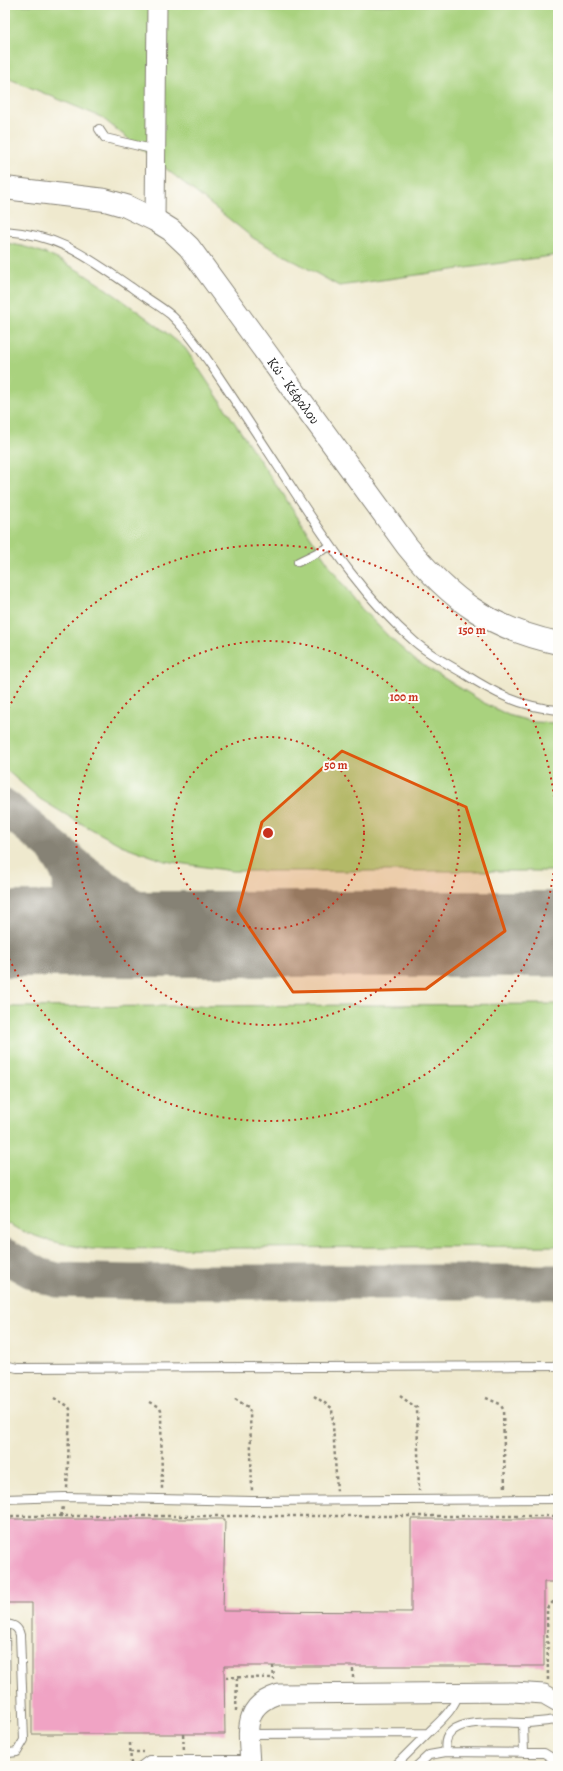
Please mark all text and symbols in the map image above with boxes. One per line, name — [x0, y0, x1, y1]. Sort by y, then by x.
street label: Κώ - Κέφαλου — [263, 353, 324, 428]
text: 150 m — [458, 622, 486, 638]
text: 100 m — [390, 689, 418, 705]
text: 50 m — [324, 757, 348, 773]
centre of rings — [261, 826, 275, 840]

